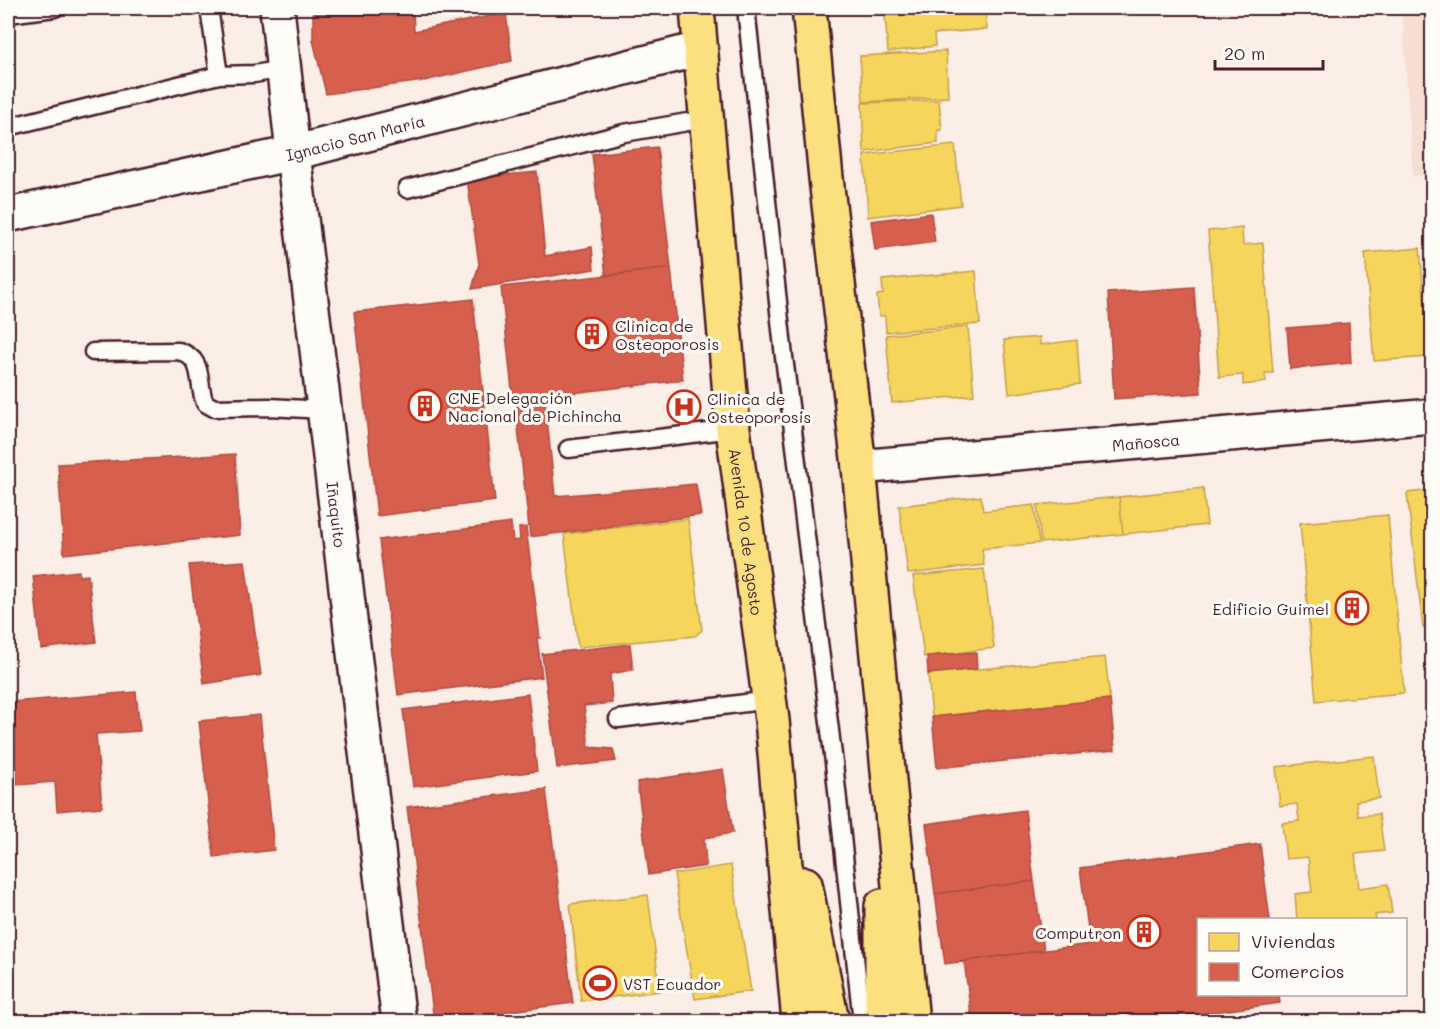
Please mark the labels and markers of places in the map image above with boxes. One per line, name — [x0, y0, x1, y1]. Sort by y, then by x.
place label: Clínica de Osteoporosis — [615, 315, 719, 354]
building icon: Clínica de Osteoporosis — [574, 316, 610, 352]
place label: CNE Delegación Nacional de Pichincha — [448, 387, 622, 426]
building icon: CNE Delegación Nacional de Pichincha — [407, 388, 443, 424]
place label: Clinica de Osteoporosis — [707, 388, 811, 427]
hospital icon: Clinica de Osteoporosis — [666, 389, 702, 425]
building icon: Edificio Guimel — [1334, 590, 1370, 626]
place label: Edificio Guimel — [1213, 598, 1329, 619]
building icon: Computron — [1126, 914, 1162, 950]
place label: Computron — [1035, 922, 1121, 943]
sports icon: VST Ecuador — [582, 965, 618, 1001]
place label: VST Ecuador — [623, 973, 721, 994]

